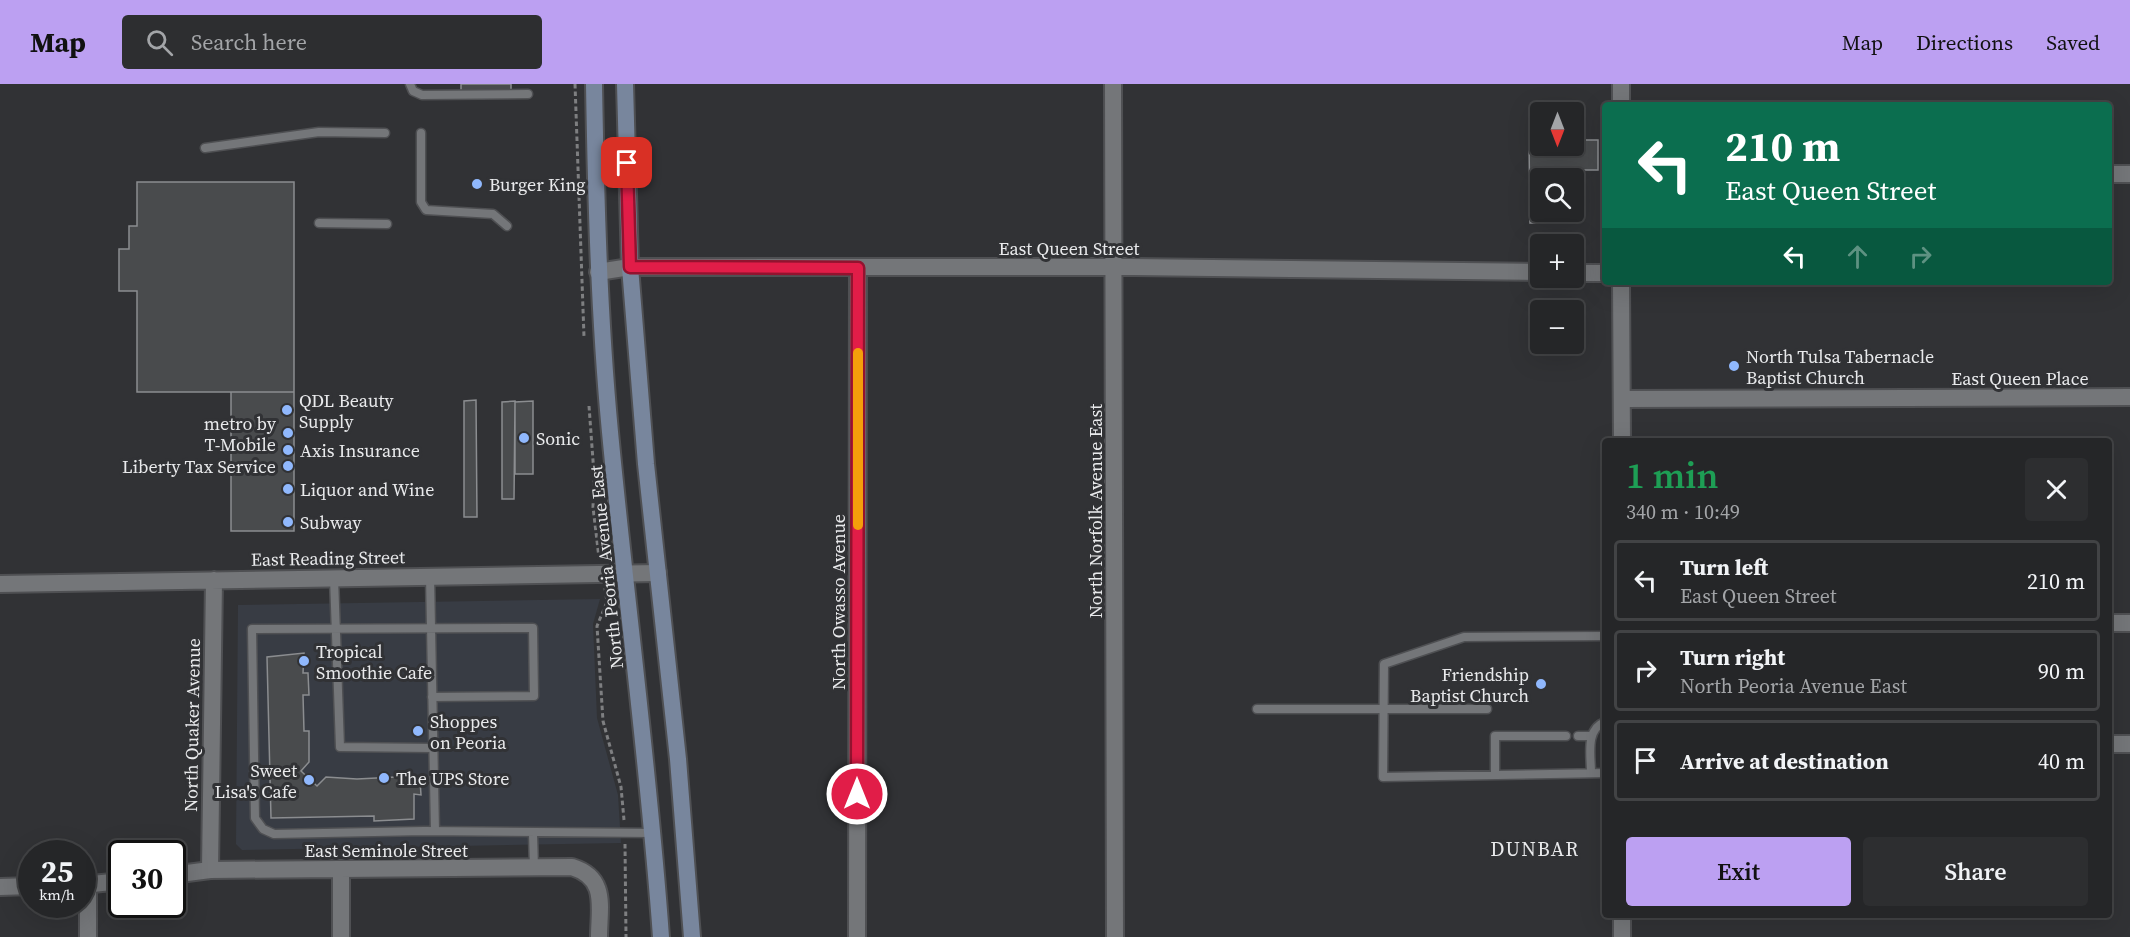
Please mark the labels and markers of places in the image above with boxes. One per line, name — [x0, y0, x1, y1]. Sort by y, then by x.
pin — [601, 137, 652, 188]
place label: Burger King — [489, 172, 586, 197]
marker: Burger King — [470, 177, 484, 191]
place label: North Tulsa Tabernacle Baptist Church — [1746, 344, 1934, 390]
marker: North Tulsa Tabernacle Baptist Church — [1727, 359, 1741, 373]
place label: QDL Beauty Supply — [299, 388, 394, 434]
marker: QDL Beauty Supply — [280, 403, 294, 417]
place label: metro by T-Mobile — [204, 411, 277, 457]
marker: metro by T-Mobile — [281, 426, 295, 440]
place label: Sonic — [536, 426, 580, 451]
marker: Sonic — [517, 431, 531, 445]
place label: Axis Insurance — [300, 438, 420, 463]
marker: Axis Insurance — [281, 443, 295, 457]
place label: Liberty Tax Service — [122, 454, 276, 479]
marker: Liberty Tax Service — [281, 459, 295, 473]
place label: Liquor and Wine — [300, 477, 434, 502]
marker: Liquor and Wine — [281, 482, 295, 496]
place label: Subway — [300, 510, 362, 535]
marker: Subway — [281, 515, 295, 529]
place label: Tropical Smoothie Cafe — [316, 639, 432, 685]
marker: Tropical Smoothie Cafe — [297, 654, 311, 668]
place label: Friendship Baptist Church — [1410, 662, 1529, 708]
marker: Friendship Baptist Church — [1534, 677, 1548, 691]
place label: Shoppes on Peoria — [430, 709, 507, 755]
marker: Shoppes on Peoria — [411, 724, 425, 738]
place label: Sweet Lisa's Cafe — [214, 758, 297, 804]
place label: The UPS Store — [396, 766, 509, 791]
marker: The UPS Store — [377, 771, 391, 785]
marker: Sweet Lisa's Cafe — [302, 773, 316, 787]

